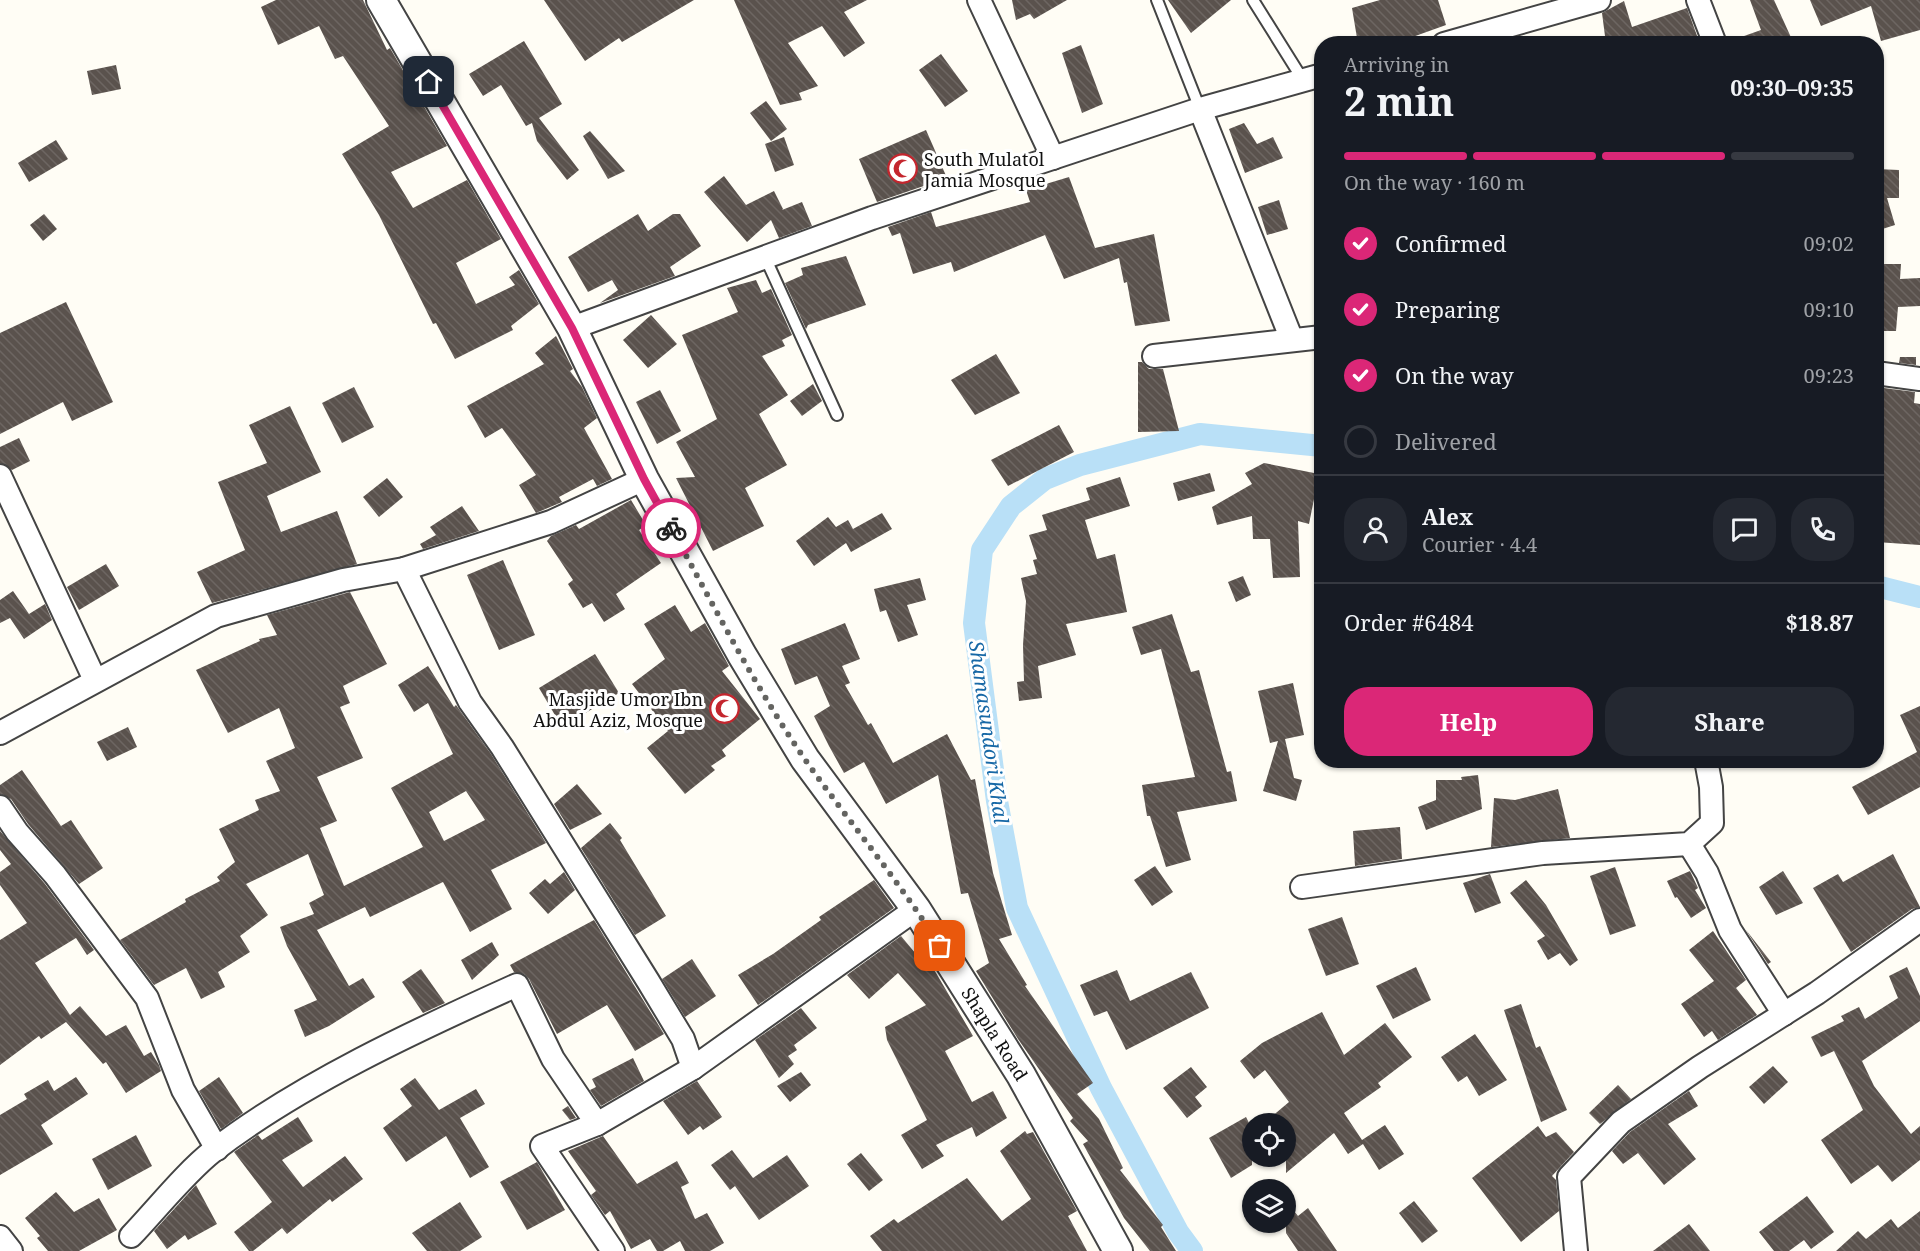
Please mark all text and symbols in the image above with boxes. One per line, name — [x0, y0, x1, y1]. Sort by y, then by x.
text: Arriving in — [1344, 51, 1449, 78]
pin — [403, 56, 454, 107]
icon: home — [412, 65, 445, 98]
text: 09:30–09:35 — [1730, 72, 1854, 102]
text: 2 min — [1344, 74, 1454, 127]
place label: South Mulatol Jamia Mosque — [923, 147, 1046, 192]
mosque icon: South Mulatol Jamia Mosque — [887, 153, 919, 185]
text: On the way · 160 m — [1344, 169, 1525, 196]
icon: check — [1344, 227, 1377, 260]
text: Confirmed — [1395, 228, 1506, 258]
text: 09:02 — [1804, 230, 1854, 257]
icon: check — [1344, 293, 1377, 326]
text: Preparing — [1395, 294, 1500, 324]
text: 09:10 — [1804, 296, 1854, 323]
icon: check — [1344, 359, 1377, 392]
text: On the way — [1395, 360, 1514, 390]
text: 09:23 — [1804, 362, 1854, 389]
text: Delivered — [1395, 426, 1497, 456]
courier — [641, 498, 701, 558]
button: person — [1344, 498, 1407, 561]
button: chat — [1713, 498, 1776, 561]
button: phone — [1791, 498, 1854, 561]
text: Alex — [1422, 501, 1473, 531]
icon: bike — [655, 512, 688, 545]
text: Courier · 4.4 — [1422, 531, 1537, 558]
text: Order #6484 — [1344, 607, 1474, 637]
text: $18.87 — [1785, 607, 1854, 637]
water label: Shamasundori Khal — [963, 639, 1015, 825]
place label: Masjide Umor Ibn Abdul Aziz, Mosque — [533, 687, 703, 732]
button: Help — [1344, 687, 1593, 756]
button: Share — [1605, 687, 1854, 756]
mosque icon: Masjide Umor Ibn Abdul Aziz, Mosque — [708, 693, 740, 725]
pin — [914, 920, 965, 971]
icon: bag — [923, 929, 956, 962]
street label: Shapla Road — [956, 982, 1033, 1085]
map controls — [1242, 1113, 1296, 1233]
button: locate — [1242, 1113, 1296, 1167]
button: layers — [1242, 1179, 1296, 1233]

